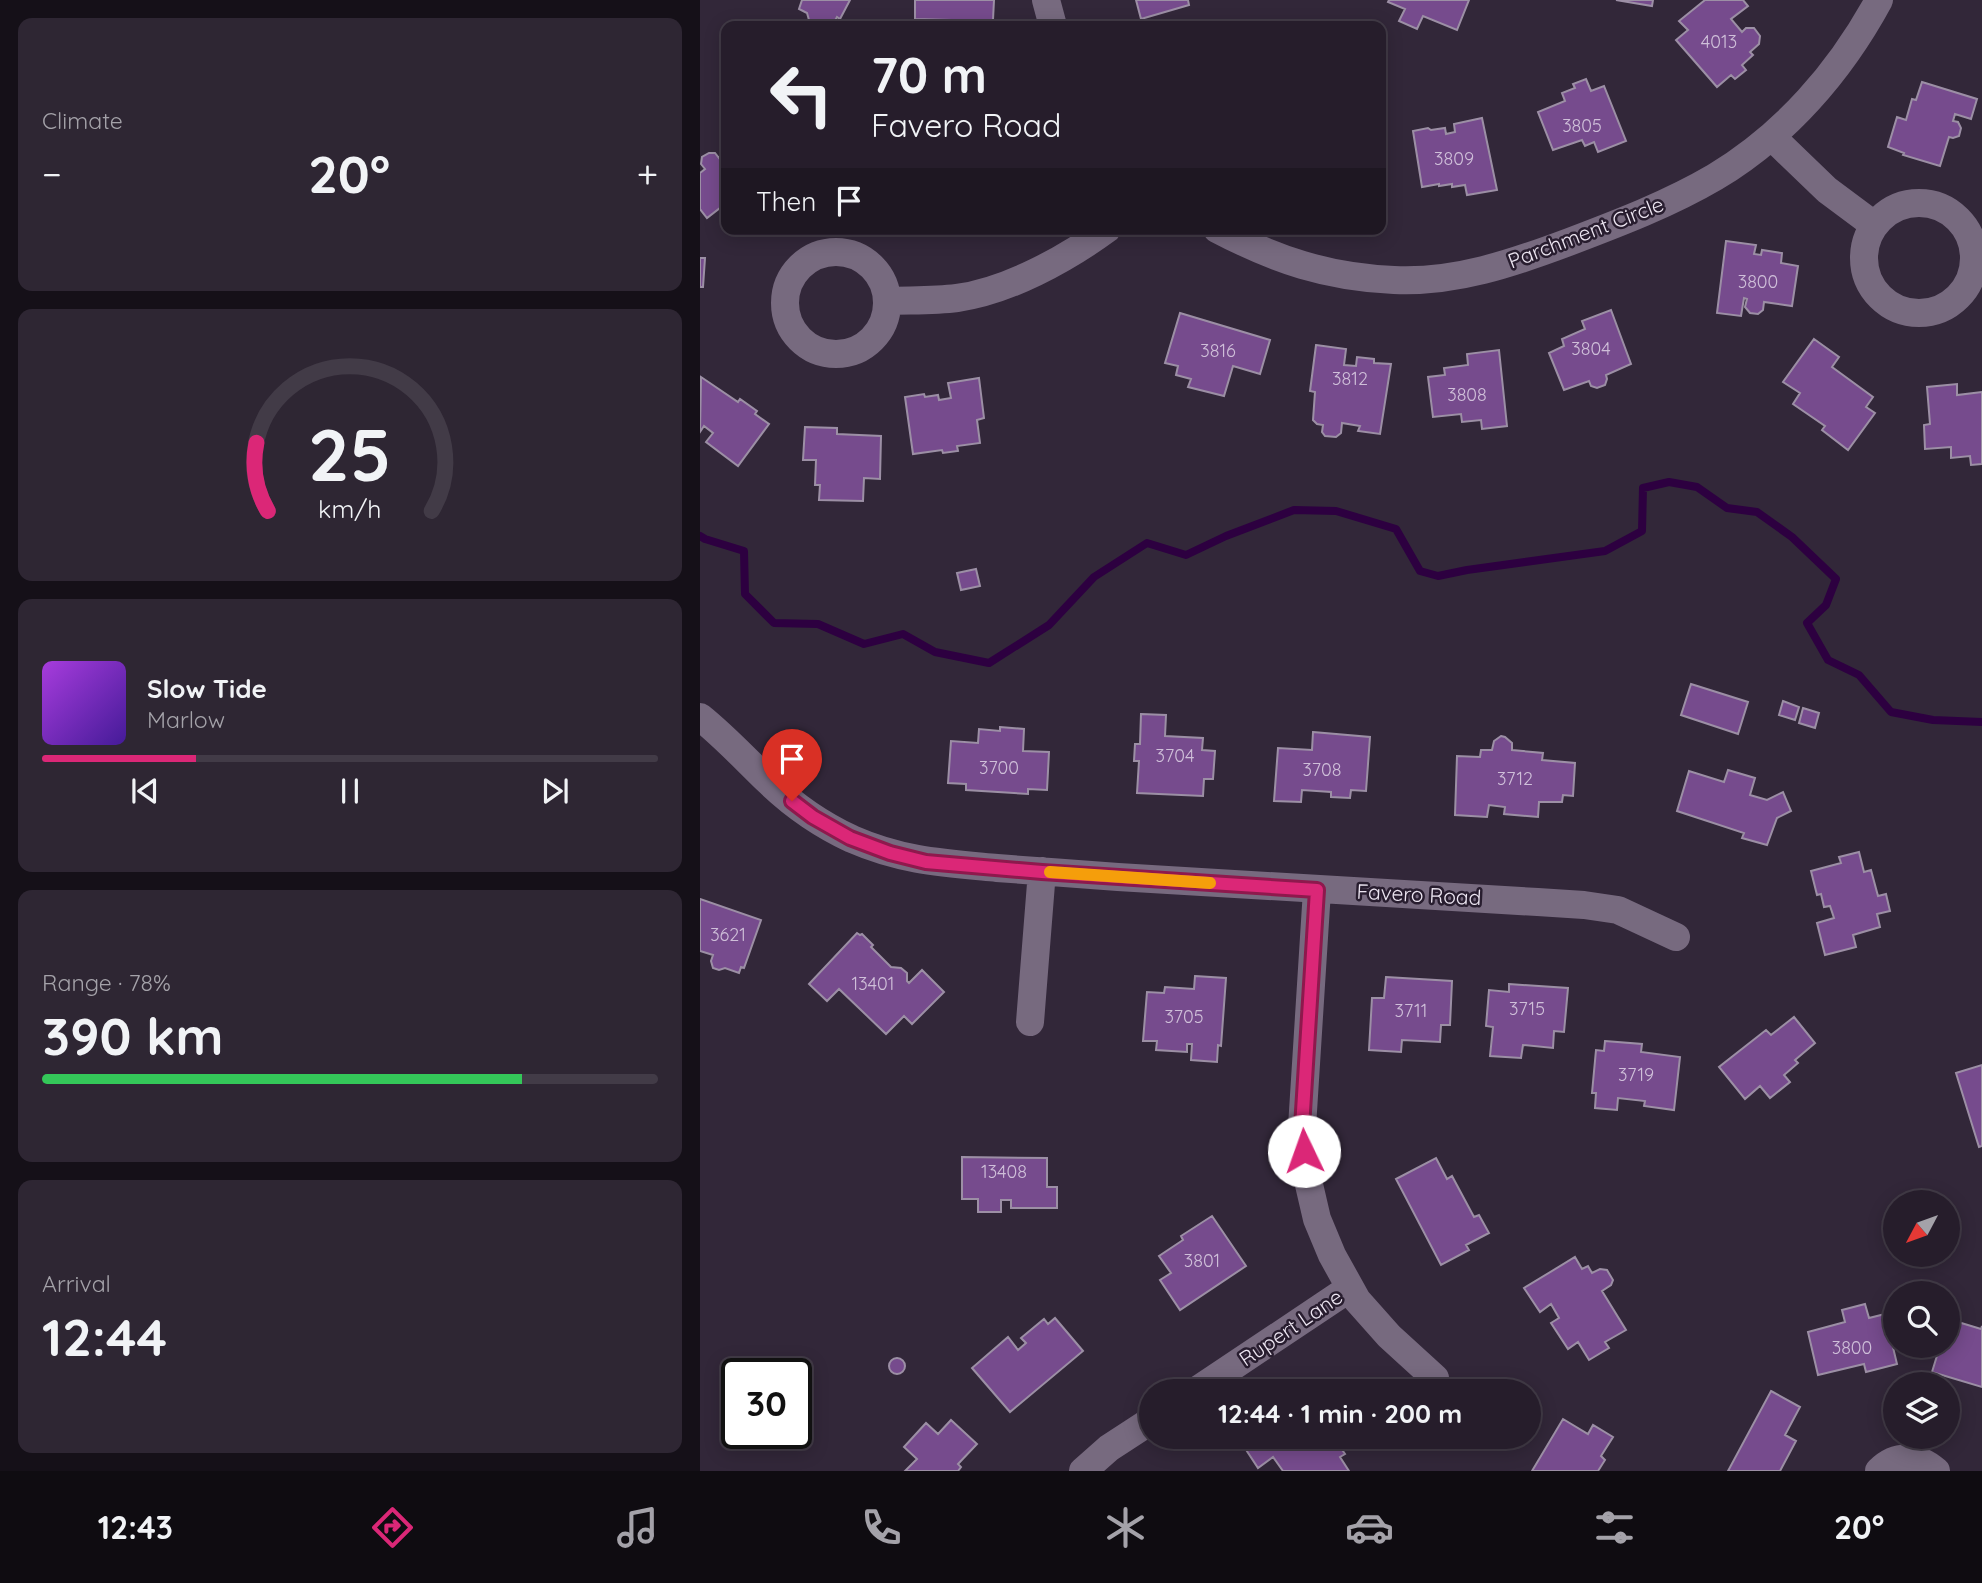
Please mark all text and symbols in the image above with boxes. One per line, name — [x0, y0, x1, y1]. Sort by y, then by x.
house number: 4013 — [1701, 30, 1737, 53]
text: 70 m — [871, 44, 987, 105]
icon: left — [756, 49, 847, 140]
text: Favero Road — [871, 105, 1061, 145]
text: Climate — [42, 106, 123, 135]
house number: 3805 — [1562, 114, 1602, 137]
text: 20° — [308, 141, 390, 206]
house number: 3809 — [1434, 147, 1474, 170]
text: − — [42, 150, 62, 198]
text: + — [637, 150, 658, 198]
icon: arrive — [830, 182, 868, 220]
text: Then — [756, 185, 816, 218]
street label: Parchment Circle — [1504, 190, 1667, 274]
house number: 3800 — [1738, 270, 1778, 293]
house number: 3804 — [1571, 337, 1611, 360]
house number: 3816 — [1200, 339, 1236, 362]
house number: 3812 — [1332, 367, 1368, 390]
house number: 3808 — [1447, 383, 1487, 406]
text: 25 — [308, 408, 392, 499]
text: km/h — [318, 493, 382, 524]
text: Slow Tide — [147, 672, 267, 705]
text: Marlow — [147, 705, 225, 734]
pin — [762, 729, 822, 801]
icon: arrive — [773, 740, 811, 778]
house number: 3704 — [1156, 744, 1194, 767]
house number: 3700 — [979, 756, 1019, 779]
house number: 3708 — [1302, 758, 1342, 781]
house number: 3712 — [1497, 767, 1533, 790]
icon: previous — [126, 772, 164, 810]
icon: pause — [331, 772, 369, 810]
icon: next — [536, 772, 574, 810]
street label: Favero Road — [1356, 878, 1482, 910]
house number: 3621 — [710, 923, 746, 946]
text: Range · 78% — [42, 968, 171, 997]
house number: 13401 — [852, 972, 894, 995]
house number: 3715 — [1509, 997, 1545, 1020]
house number: 3711 — [1395, 999, 1427, 1022]
text: 390 km — [42, 1003, 223, 1068]
house number: 3705 — [1164, 1005, 1204, 1028]
house number: 3719 — [1618, 1063, 1654, 1086]
position arrow — [1267, 1114, 1341, 1188]
house number: 13408 — [981, 1160, 1027, 1183]
north arrow — [1883, 1190, 1960, 1267]
map controls — [1883, 1190, 1960, 1449]
house number: 3801 — [1184, 1249, 1220, 1272]
text: Arrival — [42, 1269, 111, 1298]
button: search — [1883, 1281, 1960, 1358]
street label: Rupert Lane — [1234, 1283, 1347, 1371]
text: 12:44 — [42, 1304, 167, 1369]
house number: 3800 — [1832, 1336, 1872, 1359]
speed limit sign: 30 — [721, 1358, 812, 1449]
button: layers — [1883, 1372, 1960, 1449]
text: 12:44 · 1 min · 200 m — [1218, 1397, 1462, 1430]
icon: directions — [368, 1503, 417, 1552]
icon: music — [613, 1503, 662, 1552]
icon: phone — [857, 1503, 906, 1552]
icon: climate — [1101, 1503, 1150, 1552]
icon: car — [1345, 1503, 1394, 1552]
icon: filters — [1590, 1503, 1639, 1552]
text: 12:43 — [98, 1507, 173, 1547]
text: 20° — [1834, 1507, 1884, 1547]

